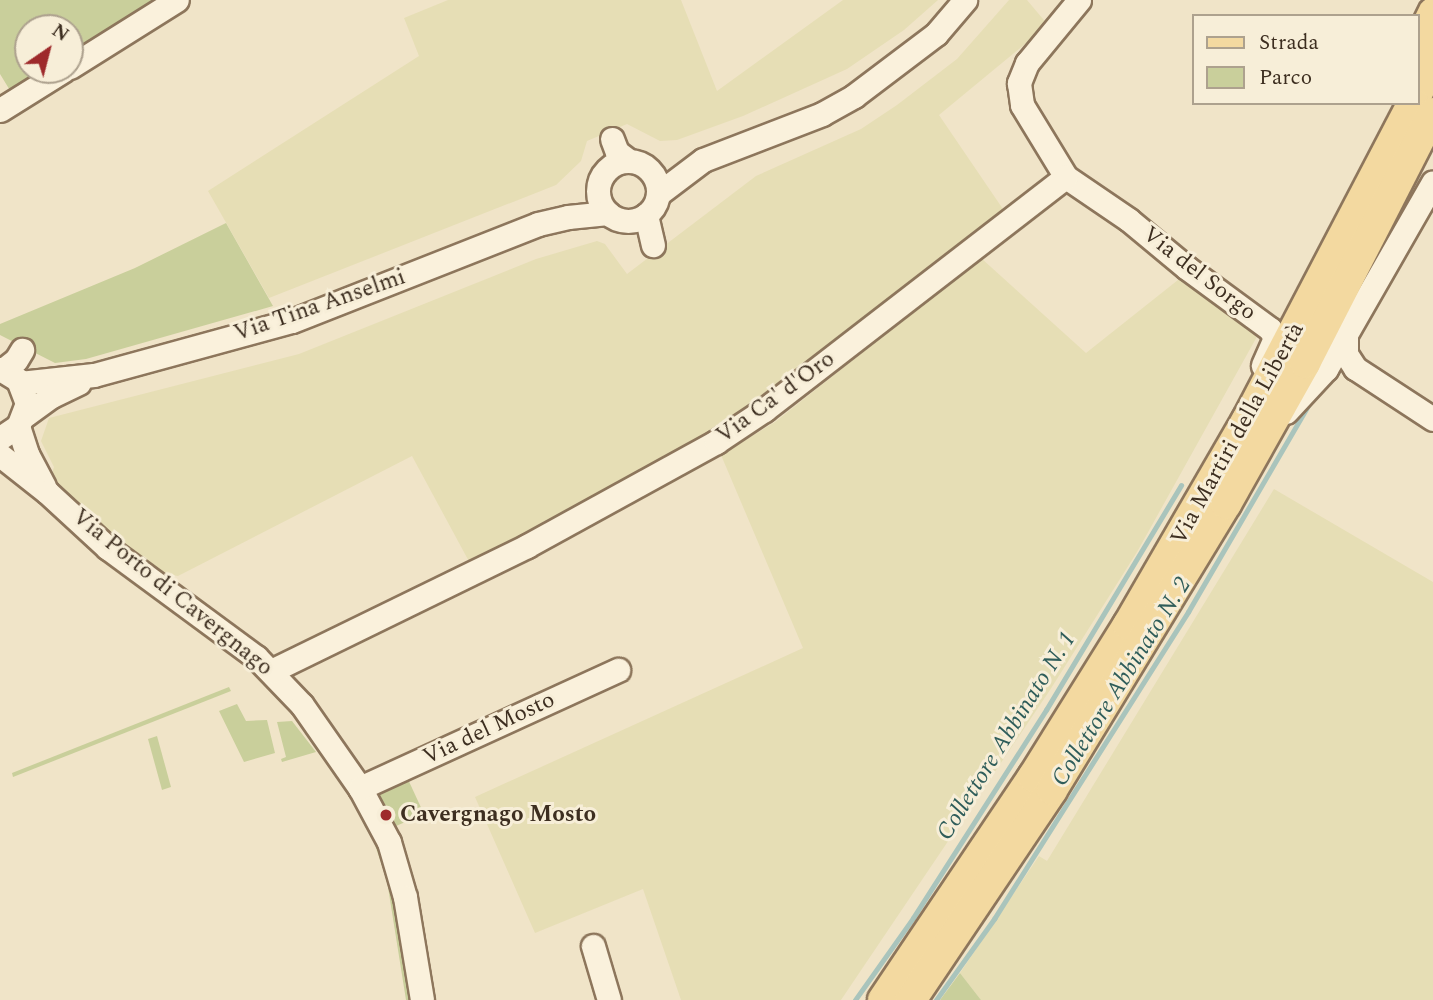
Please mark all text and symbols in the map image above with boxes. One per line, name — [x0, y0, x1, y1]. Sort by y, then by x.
north arrow — [14, 14, 84, 84]
legend — [1192, 14, 1419, 105]
text: N — [46, 17, 75, 49]
text: Strada — [1259, 27, 1319, 59]
text: Parco — [1259, 62, 1312, 94]
street label: Via del Sorgo — [1137, 221, 1261, 327]
street label: Via Tina Anselmi — [231, 264, 409, 348]
street label: Via Martiri della Libertà — [1165, 318, 1311, 550]
street label: Via Ca' d'Oro — [712, 346, 840, 450]
street label: Via Porto di Cavergnago — [66, 504, 278, 682]
water label: Collettore Abbinato N. 2 — [1046, 572, 1198, 792]
water label: Collettore Abbinato N. 1 — [931, 626, 1083, 846]
street label: Via del Mosto — [419, 686, 559, 772]
place label: Cavergnago Mosto — [400, 801, 596, 829]
marker: Cavergnago Mosto — [378, 807, 394, 823]

